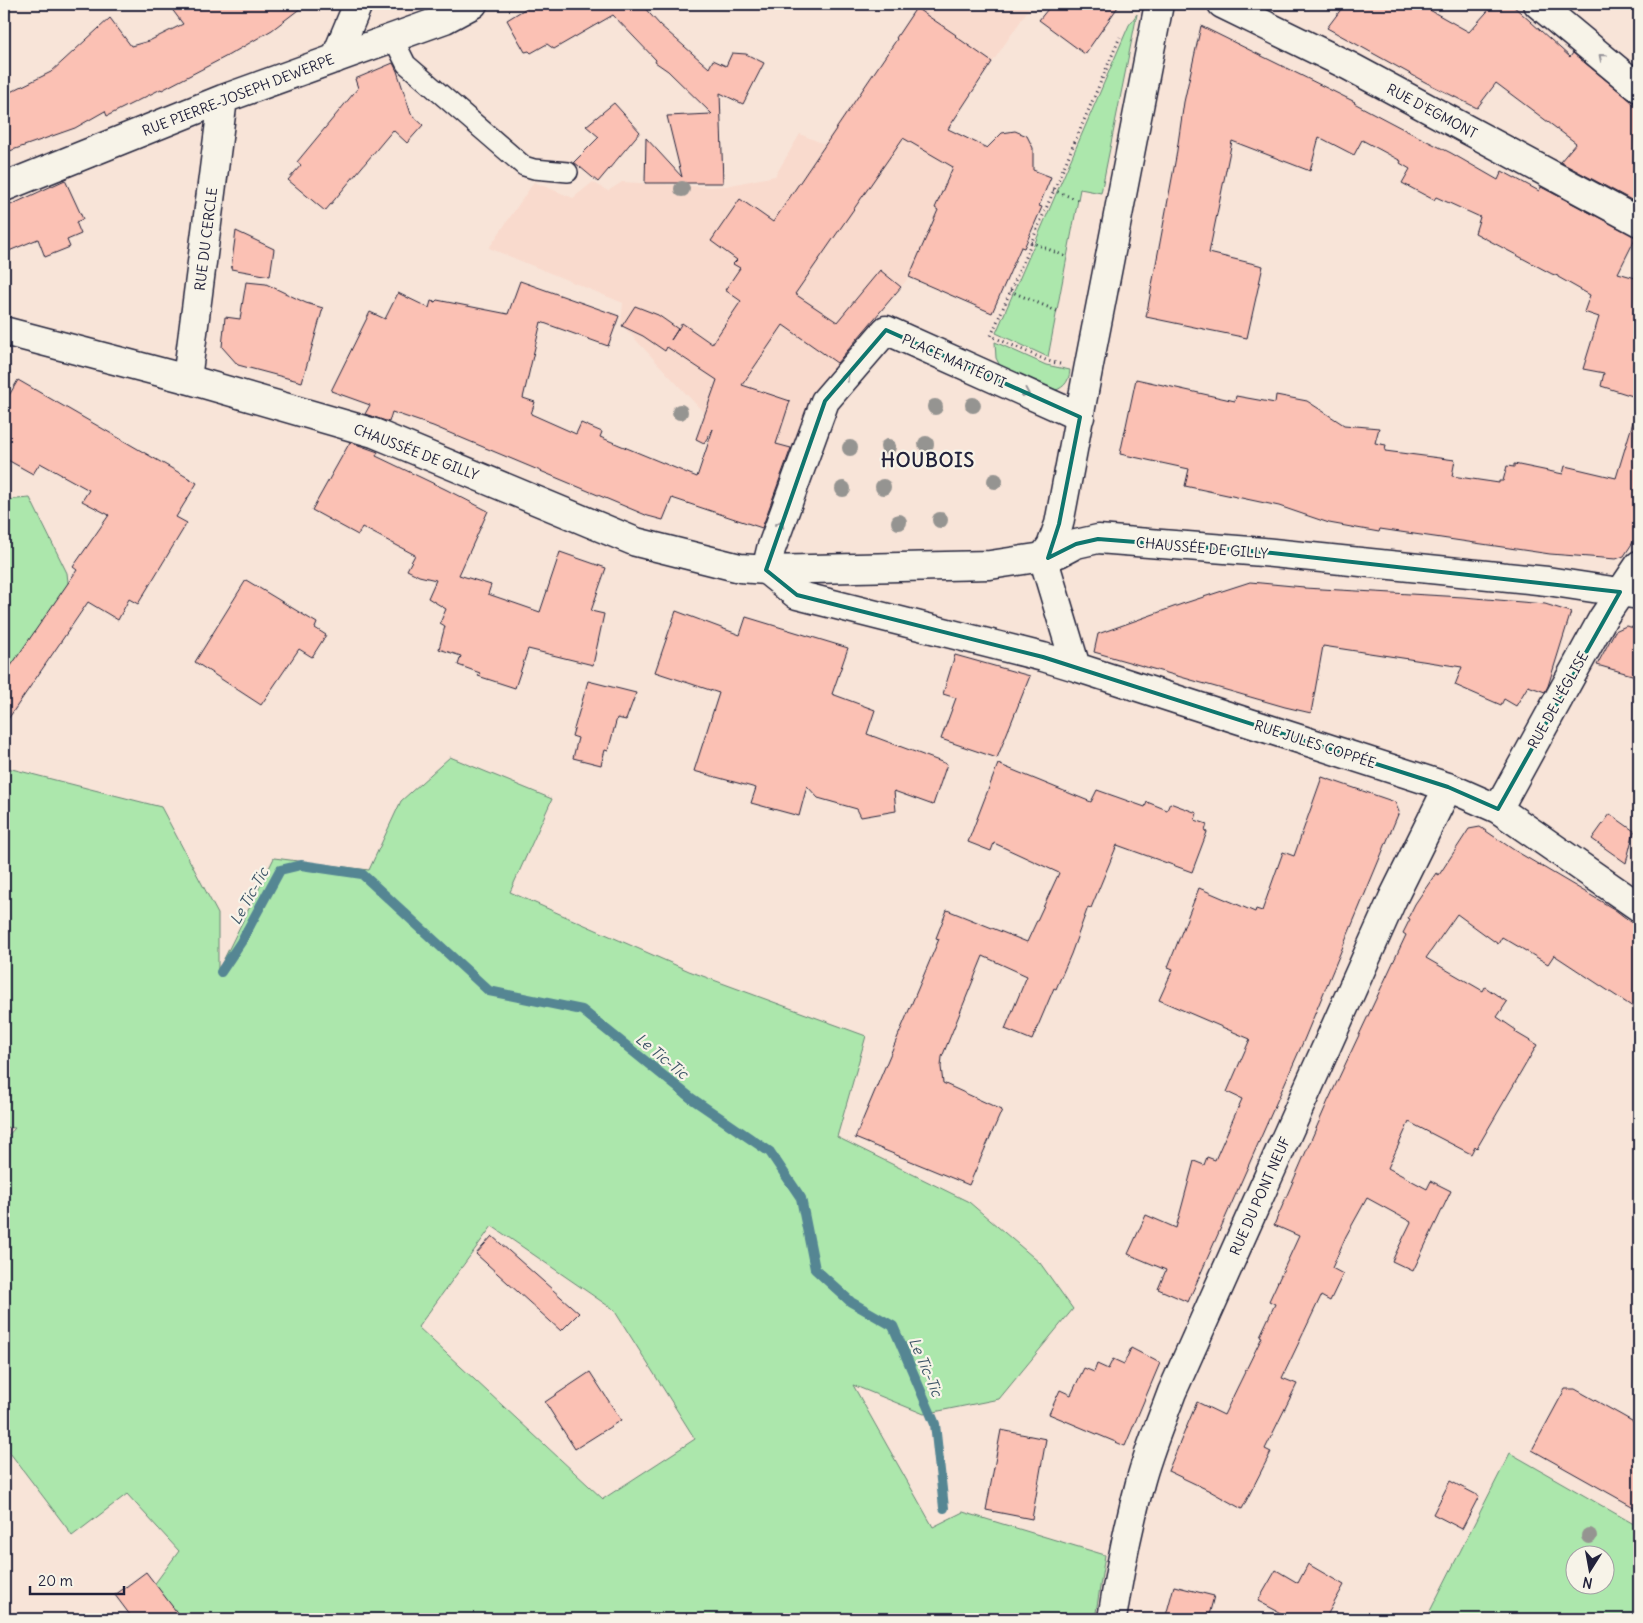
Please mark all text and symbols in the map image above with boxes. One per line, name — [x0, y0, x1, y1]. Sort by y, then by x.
street label: RUE PIERRE-JOSEPH DEWERPE — [139, 50, 337, 140]
one-way arrow — [1598, 54, 1607, 63]
street label: RUE D'EGMONT — [1384, 80, 1480, 142]
street label: RUE DU CERCLE — [191, 186, 221, 292]
street label: PLACE MATTÉOTI — [899, 330, 1009, 392]
one-way arrow — [840, 374, 849, 383]
one-way arrow — [1021, 387, 1030, 397]
street label: CHAUSSÉE DE GILLY — [351, 420, 481, 484]
district label: HOUBOIS — [881, 448, 975, 472]
one-way arrow — [774, 520, 784, 529]
street label: CHAUSSÉE DE GILLY — [1135, 533, 1269, 563]
street label: RUE DE L'ÉGLISE — [1524, 648, 1592, 752]
street label: RUE JULES COPPÉE — [1252, 716, 1378, 772]
water label: Le Tic-Tic — [226, 863, 273, 928]
water label: Le Tic-Tic — [632, 1029, 693, 1084]
street label: RUE DU PONT NEUF — [1226, 1134, 1294, 1258]
water label: Le Tic-Tic — [905, 1335, 947, 1401]
north arrow — [1566, 1546, 1616, 1596]
scale bar — [30, 1563, 124, 1595]
text: 20 m — [38, 1571, 73, 1590]
text: N — [1581, 1573, 1594, 1593]

